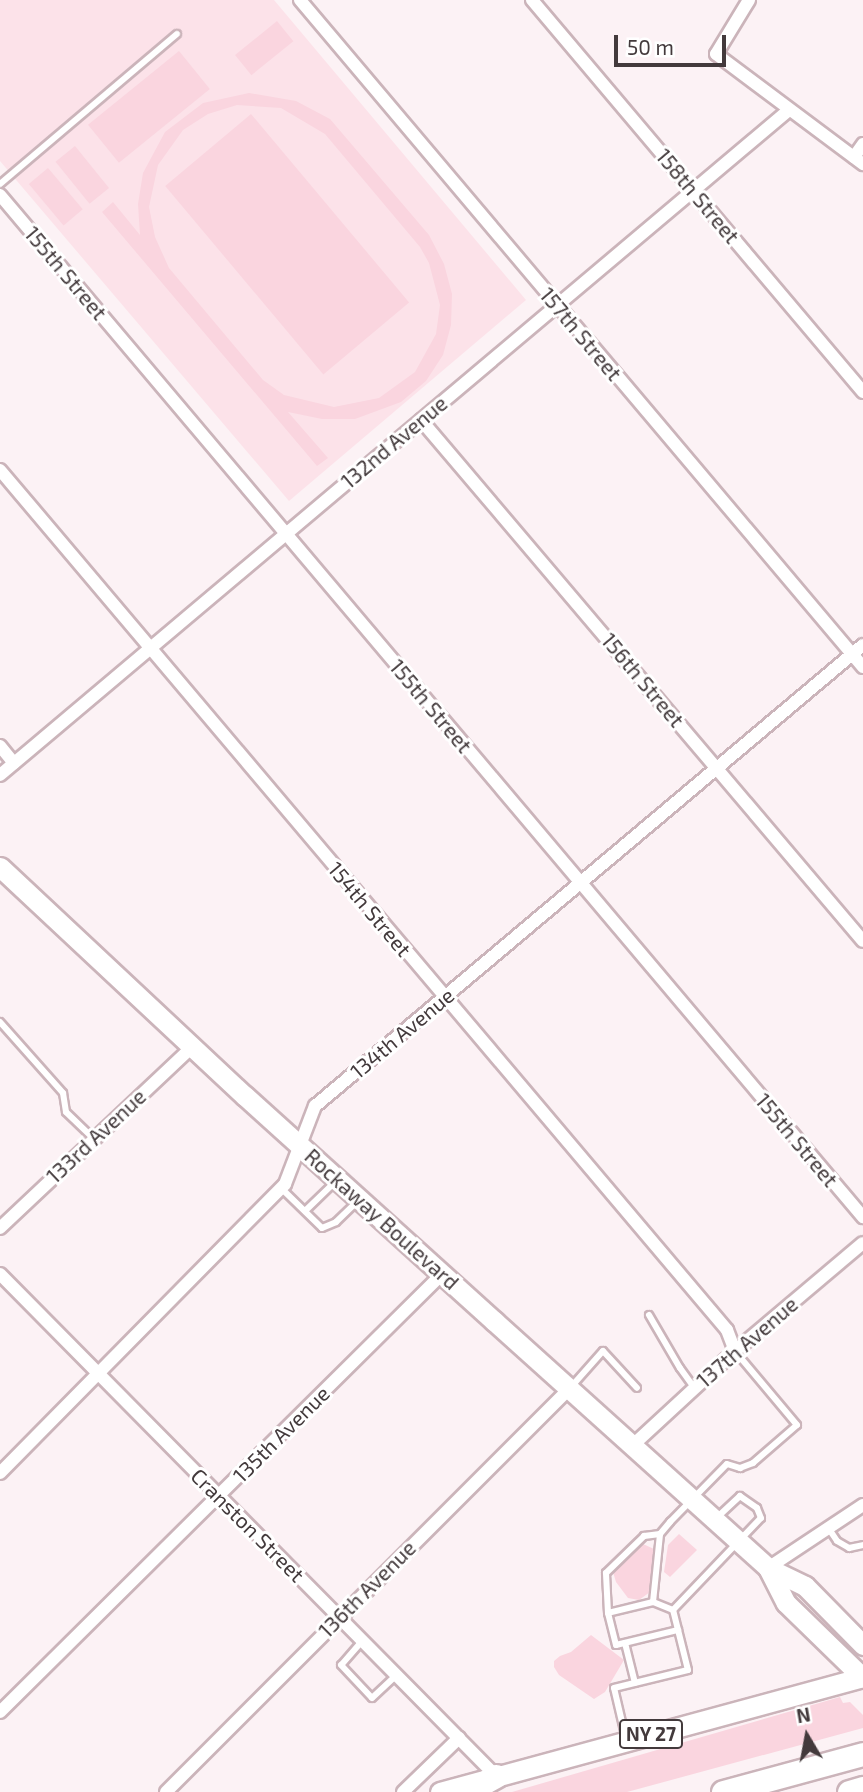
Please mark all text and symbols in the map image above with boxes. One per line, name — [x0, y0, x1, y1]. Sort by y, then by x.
scale bar — [618, 21, 730, 65]
text: 50 m — [627, 34, 674, 59]
street label: 158th Street — [651, 144, 745, 248]
street label: 155th Street — [20, 221, 112, 325]
street label: 157th Street — [535, 282, 627, 386]
street label: 132nd Avenue — [336, 390, 452, 494]
street label: 156th Street — [596, 628, 690, 732]
street label: 155th Street — [385, 654, 477, 758]
street label: 154th Street — [323, 857, 417, 961]
street label: 134th Avenue — [345, 982, 459, 1084]
street label: 133rd Avenue — [41, 1083, 151, 1189]
street label: 155th Street — [751, 1088, 843, 1192]
street label: Rockaway Boulevard — [300, 1143, 464, 1295]
street label: 137th Avenue — [691, 1291, 803, 1393]
street label: 135th Avenue — [227, 1380, 335, 1488]
street label: Cranston Street — [186, 1463, 310, 1587]
street label: 136th Avenue — [313, 1535, 421, 1643]
north arrow — [772, 1701, 842, 1771]
text: N — [795, 1702, 812, 1727]
road number: NY 27 — [618, 1718, 684, 1750]

